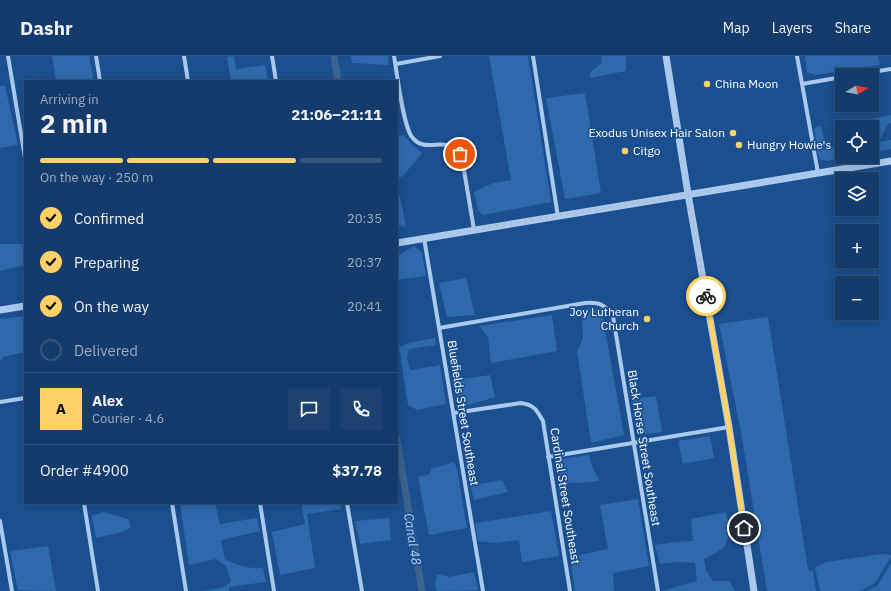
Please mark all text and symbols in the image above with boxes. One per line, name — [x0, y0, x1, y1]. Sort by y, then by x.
text: Dashr — [20, 16, 73, 40]
text: Map — [723, 19, 750, 37]
text: Layers — [772, 19, 813, 37]
text: Share — [835, 19, 871, 37]
north arrow — [835, 68, 879, 112]
map controls — [835, 68, 879, 320]
place label: China Moon — [715, 76, 778, 91]
marker: China Moon — [702, 79, 712, 89]
text: Arriving in — [40, 91, 99, 108]
text: 21:06–21:11 — [291, 105, 382, 124]
text: 2 min — [40, 106, 108, 140]
button: locate — [835, 120, 879, 164]
place label: Exodus Unisex Hair Salon — [588, 125, 725, 140]
marker: Exodus Unisex Hair Salon — [728, 128, 738, 138]
pin — [443, 137, 477, 171]
place label: Hungry Howie's — [747, 137, 831, 152]
marker: Hungry Howie's — [734, 140, 744, 150]
icon: bag — [449, 143, 471, 165]
place label: Citgo — [633, 143, 661, 158]
marker: Citgo — [620, 146, 630, 156]
text: On the way · 250 m — [40, 169, 153, 186]
button: layers — [835, 172, 879, 216]
icon: check — [40, 207, 62, 229]
text: Confirmed — [74, 209, 144, 228]
text: 20:35 — [347, 210, 382, 227]
button: + — [835, 224, 879, 268]
icon: check — [40, 251, 62, 273]
text: Preparing — [74, 253, 139, 272]
text: 20:37 — [347, 254, 382, 271]
courier — [686, 276, 726, 316]
button: − — [835, 276, 879, 320]
icon: bike — [695, 285, 717, 307]
icon: check — [40, 295, 62, 317]
text: On the way — [74, 297, 149, 316]
text: 20:41 — [347, 298, 382, 315]
place label: Joy Lutheran Church — [569, 304, 639, 333]
marker: Joy Lutheran Church — [642, 314, 652, 324]
street label: Bluefields Street Southeast — [445, 339, 482, 487]
text: Delivered — [74, 341, 138, 360]
street label: Black Horse Street Southeast — [625, 369, 664, 527]
button: chat — [288, 388, 330, 430]
button: phone — [340, 388, 382, 430]
text: Alex — [92, 391, 123, 410]
text: A — [56, 399, 66, 418]
text: Courier · 4.6 — [92, 410, 164, 427]
street label: Cardinal Street Southeast — [547, 427, 584, 565]
text: Order #4900 — [40, 461, 129, 480]
text: $37.78 — [332, 461, 382, 480]
pin — [727, 511, 761, 545]
water label: Canal 48 — [400, 512, 425, 566]
icon: home — [733, 517, 755, 539]

